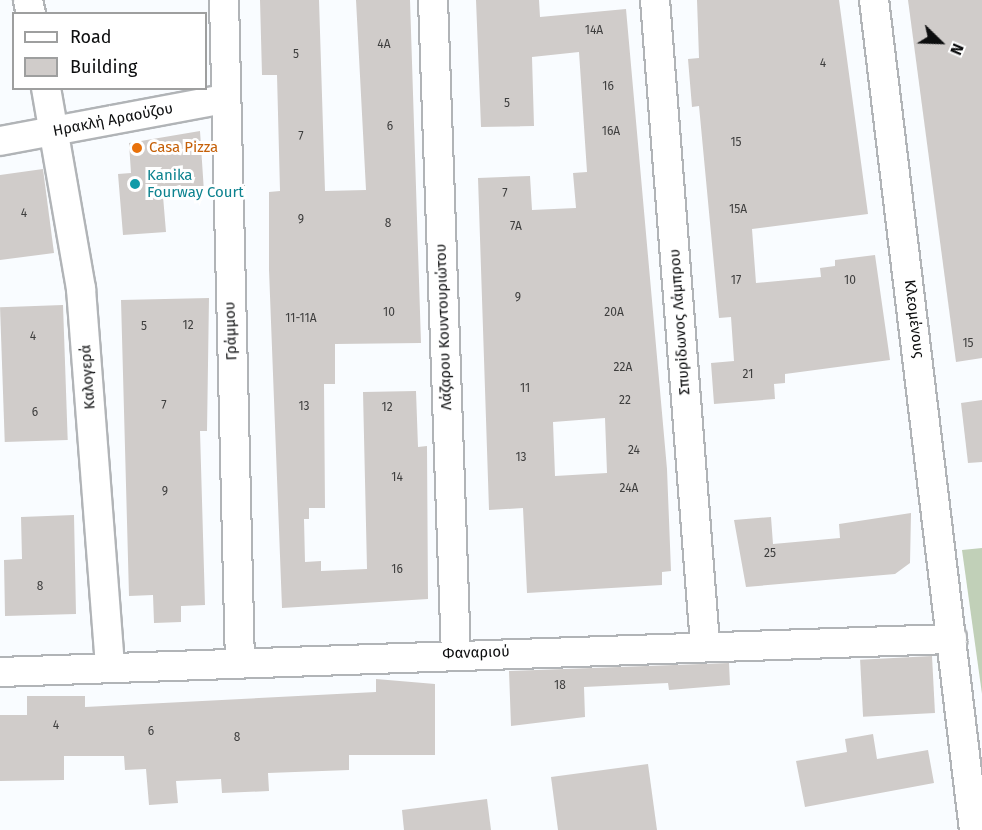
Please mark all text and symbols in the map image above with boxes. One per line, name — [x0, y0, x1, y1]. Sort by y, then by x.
legend — [12, 12, 207, 90]
north arrow — [910, 12, 970, 72]
house number: 14A — [585, 24, 603, 38]
text: Road — [70, 26, 112, 48]
house number: 4A — [377, 38, 391, 52]
text: N — [946, 41, 968, 58]
house number: 5 — [293, 48, 299, 62]
text: Building — [70, 56, 137, 78]
house number: 4 — [820, 57, 826, 71]
house number: 16 — [602, 80, 614, 94]
house number: 5 — [504, 97, 510, 111]
street label: Ηρακλή Αραούζου — [51, 100, 175, 140]
house number: 6 — [387, 120, 393, 134]
house number: 16A — [602, 125, 620, 139]
house number: 7 — [298, 130, 304, 144]
house number: 15 — [730, 136, 742, 150]
place label: Casa Pizza — [149, 139, 218, 157]
marker: Casa Pizza — [130, 141, 144, 155]
place label: Kanika Fourway Court — [147, 166, 244, 201]
marker: Kanika Fourway Court — [128, 177, 142, 191]
house number: 7 — [502, 187, 508, 201]
house number: 15A — [729, 203, 747, 217]
house number: 4 — [21, 207, 27, 221]
house number: 9 — [298, 213, 304, 227]
house number: 8 — [385, 217, 391, 231]
house number: 7A — [510, 220, 522, 234]
street label: Λάζαρου Κουντουριώτου — [432, 243, 456, 411]
street label: Σπυρίδωνος Λάμπρου — [666, 248, 694, 396]
house number: 17 — [731, 274, 741, 288]
house number: 10 — [844, 274, 856, 288]
street label: Κλεομένους — [900, 279, 928, 359]
house number: 9 — [515, 291, 521, 305]
street label: Γράμμου — [221, 301, 241, 361]
house number: 10 — [383, 306, 395, 320]
house number: 20A — [604, 306, 624, 320]
house number: 11-11A — [285, 312, 317, 326]
house number: 12 — [182, 319, 194, 333]
house number: 5 — [141, 320, 147, 334]
house number: 4 — [30, 330, 36, 344]
house number: 15 — [962, 337, 974, 351]
street label: Καλογερά — [77, 344, 99, 410]
house number: 22A — [614, 361, 632, 375]
house number: 21 — [743, 368, 753, 382]
house number: 11 — [520, 382, 530, 396]
house number: 22 — [619, 394, 631, 408]
house number: 7 — [161, 399, 167, 413]
house number: 13 — [298, 400, 310, 414]
house number: 12 — [381, 401, 393, 415]
house number: 6 — [32, 406, 38, 420]
house number: 24 — [628, 444, 640, 458]
house number: 13 — [515, 451, 527, 465]
house number: 14 — [391, 471, 403, 485]
house number: 24A — [620, 482, 638, 496]
house number: 9 — [162, 485, 168, 499]
house number: 25 — [764, 547, 776, 561]
house number: 16 — [391, 563, 403, 577]
house number: 8 — [37, 580, 43, 594]
street label: Φαναριού — [442, 643, 510, 663]
house number: 18 — [554, 679, 566, 693]
house number: 4 — [53, 719, 59, 733]
house number: 6 — [148, 725, 154, 739]
house number: 8 — [234, 731, 240, 745]

